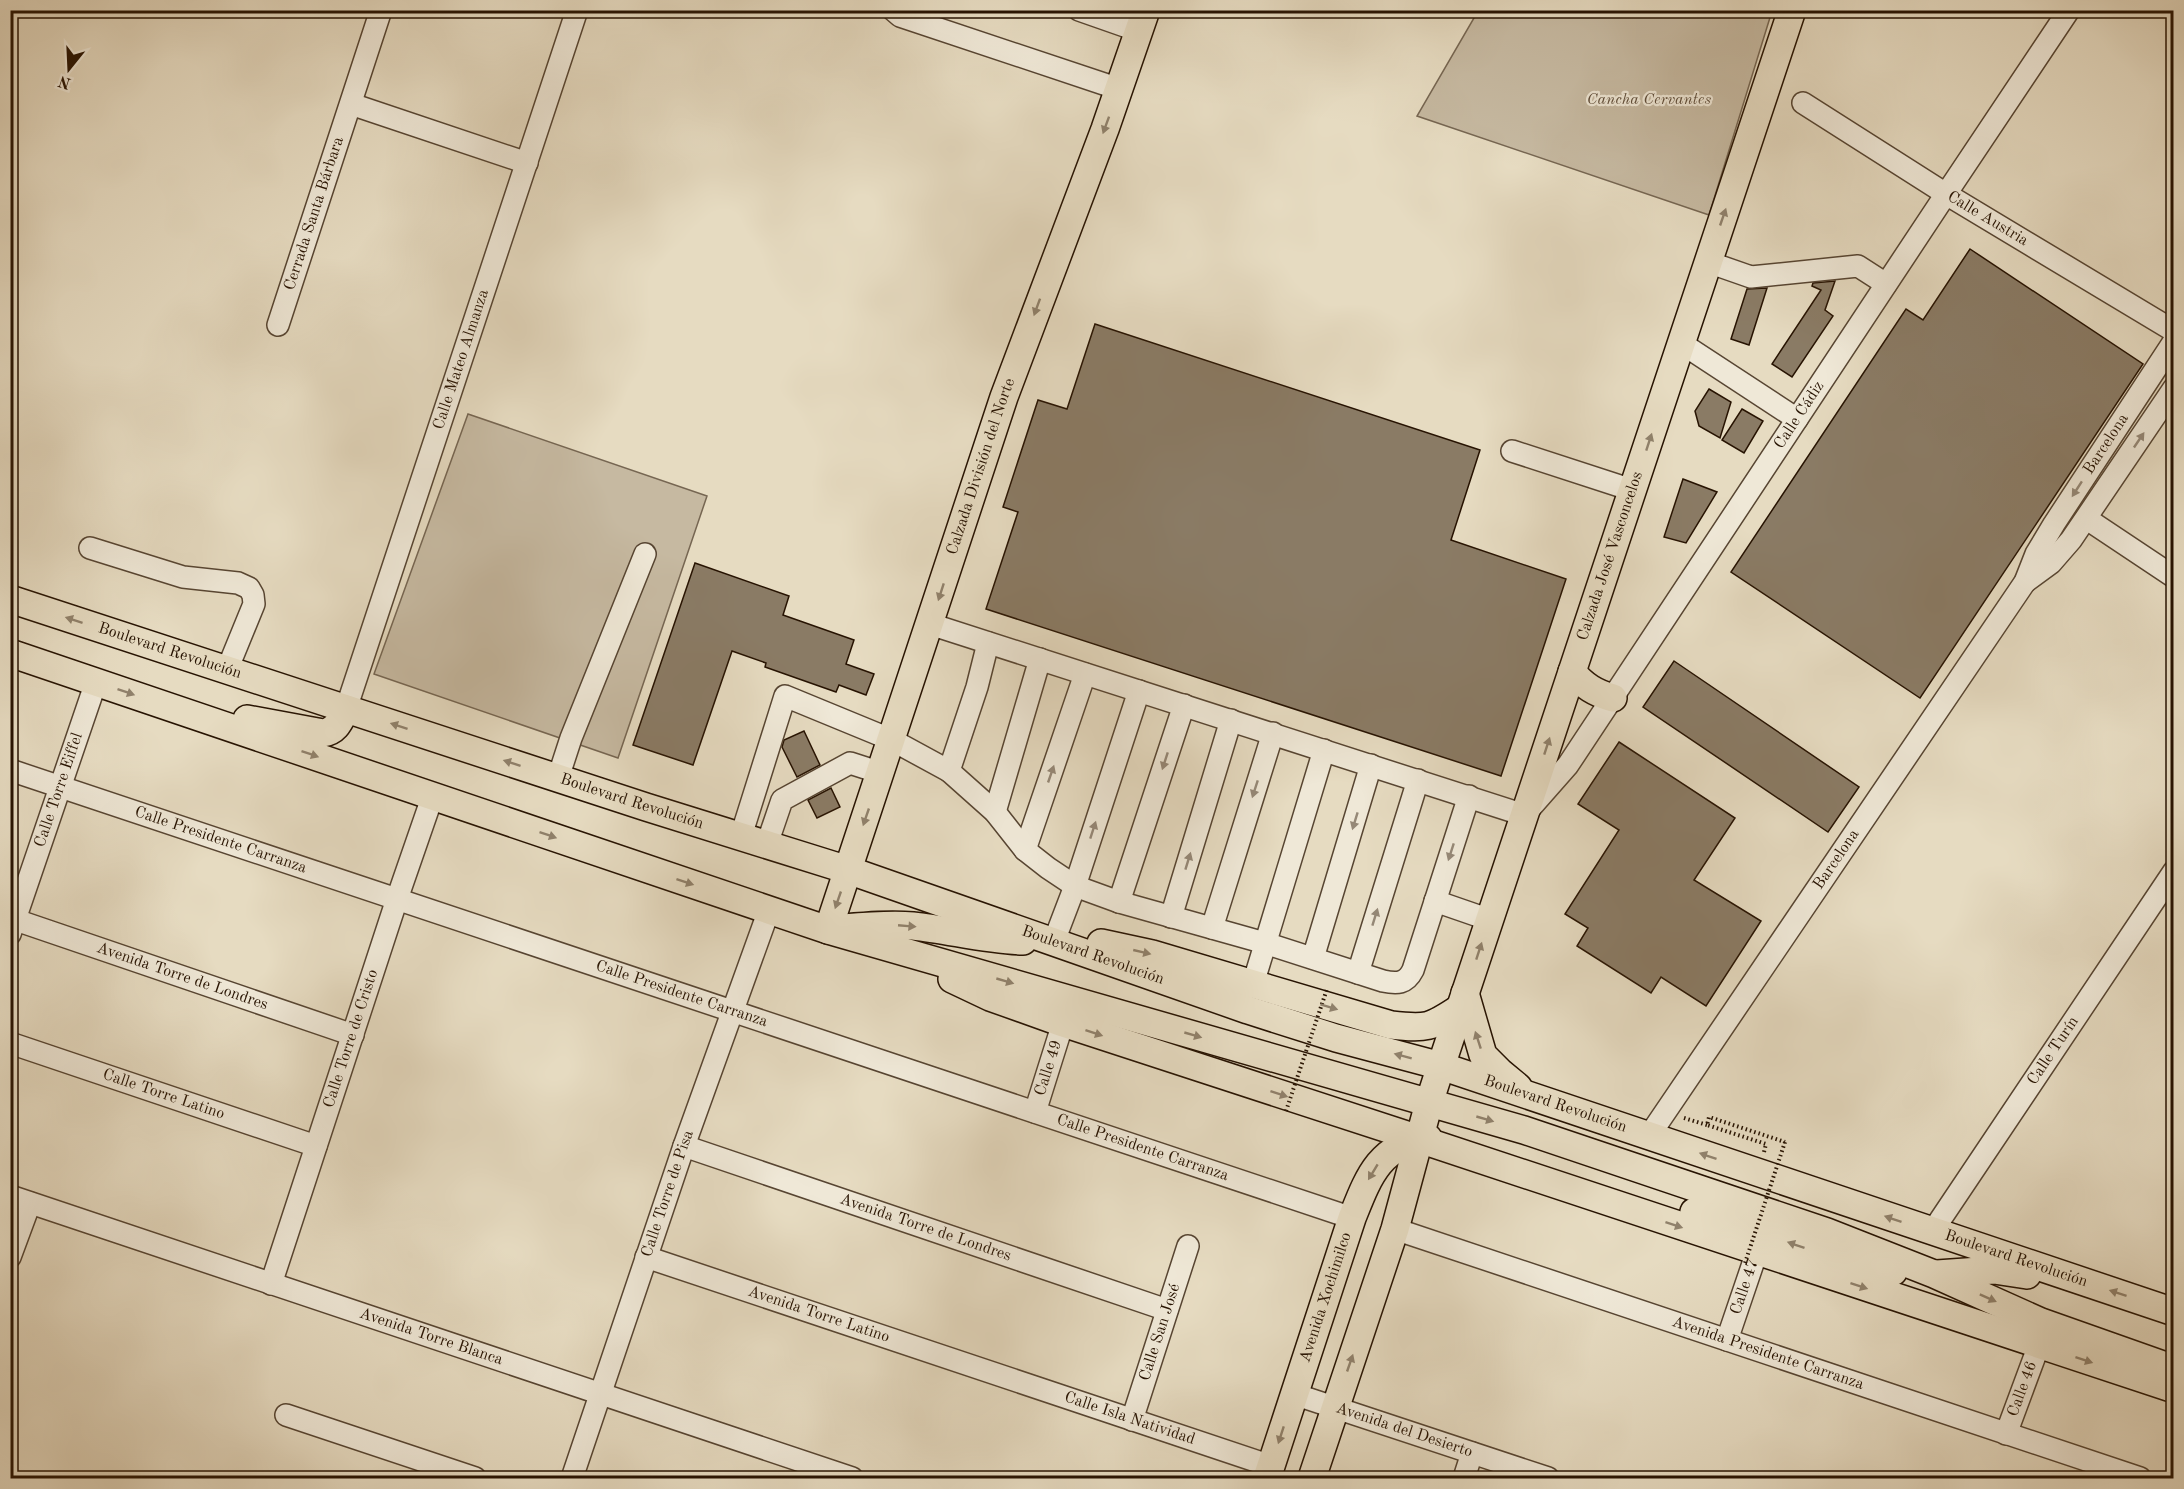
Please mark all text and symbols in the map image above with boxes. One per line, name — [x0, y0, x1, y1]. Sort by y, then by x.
north arrow — [39, 39, 99, 99]
text: N — [56, 72, 73, 91]
park label: Cancha Cervantes — [1587, 92, 1711, 108]
one-way arrow — [1101, 116, 1110, 134]
street label: Cerrada Santa Bárbara — [282, 135, 347, 293]
street label: Calle Austria — [1944, 189, 2031, 249]
one-way arrow — [1719, 208, 1729, 226]
street label: Calle Mateo Almanza — [431, 287, 492, 432]
one-way arrow — [1031, 299, 1041, 317]
street label: Calzada División del Norte — [944, 376, 1018, 557]
street label: Calle Cádiz — [1771, 379, 1828, 452]
street label: Barcelona — [2081, 411, 2132, 477]
one-way arrow — [2134, 431, 2145, 448]
one-way arrow — [1644, 433, 1654, 451]
street label: Calzada José Vasconcelos — [1575, 470, 1646, 643]
one-way arrow — [2072, 481, 2083, 497]
one-way arrow — [936, 583, 945, 601]
one-way arrow — [65, 615, 83, 624]
street label: Boulevard Revolución — [96, 620, 244, 682]
one-way arrow — [117, 688, 135, 697]
one-way arrow — [390, 721, 408, 730]
street label: Calle Torre Eiffel — [32, 731, 86, 850]
one-way arrow — [1543, 737, 1553, 755]
one-way arrow — [302, 750, 320, 759]
one-way arrow — [1160, 752, 1170, 770]
one-way arrow — [503, 758, 521, 768]
one-way arrow — [1046, 765, 1056, 783]
street label: Boulevard Revolución — [558, 771, 706, 833]
one-way arrow — [1250, 780, 1260, 798]
street label: Calle Presidente Carranza — [132, 804, 309, 876]
one-way arrow — [861, 808, 870, 826]
one-way arrow — [1350, 812, 1359, 830]
one-way arrow — [1089, 821, 1099, 839]
street label: Barcelona — [1811, 827, 1863, 893]
one-way arrow — [539, 831, 557, 841]
one-way arrow — [1445, 843, 1455, 861]
one-way arrow — [1184, 852, 1193, 870]
one-way arrow — [676, 878, 694, 887]
one-way arrow — [833, 891, 842, 909]
one-way arrow — [1371, 908, 1381, 926]
one-way arrow — [898, 921, 917, 931]
street label: Boulevard Revolución — [1019, 923, 1166, 988]
street label: Avenida Torre de Londres — [94, 940, 270, 1013]
one-way arrow — [1475, 942, 1484, 960]
one-way arrow — [1133, 947, 1151, 957]
street label: Calle Presidente Carranza — [593, 958, 770, 1030]
street label: Calle Torre de Cristo — [321, 967, 381, 1110]
one-way arrow — [996, 977, 1014, 986]
one-way arrow — [1320, 1003, 1338, 1012]
street label: Calle Turín — [2025, 1013, 2082, 1088]
one-way arrow — [1085, 1029, 1103, 1039]
one-way arrow — [1184, 1031, 1202, 1040]
one-way arrow — [1473, 1031, 1482, 1049]
street label: Calle 49 — [1033, 1038, 1065, 1098]
one-way arrow — [1394, 1051, 1412, 1061]
street label: Calle Torre Latino — [101, 1067, 227, 1123]
street label: Boulevard Revolución — [1482, 1073, 1629, 1136]
one-way arrow — [1270, 1089, 1288, 1099]
street label: Calle Presidente Carranza — [1054, 1112, 1231, 1184]
one-way arrow — [1476, 1115, 1494, 1124]
street label: Calle Torre de Pisa — [639, 1128, 697, 1259]
one-way arrow — [1699, 1151, 1717, 1161]
one-way arrow — [1368, 1164, 1378, 1181]
street label: Avenida Torre de Londres — [838, 1191, 1013, 1265]
one-way arrow — [1884, 1213, 1902, 1223]
one-way arrow — [1665, 1220, 1683, 1230]
street label: Boulevard Revolución — [1942, 1228, 2090, 1290]
street label: Avenida Xochimilco — [1297, 1230, 1355, 1364]
one-way arrow — [1787, 1240, 1805, 1249]
street label: Calle 47 — [1728, 1257, 1762, 1317]
one-way arrow — [1850, 1281, 1868, 1291]
street label: Calle San José — [1137, 1282, 1183, 1383]
street label: Avenida Torre Latino — [746, 1284, 892, 1346]
one-way arrow — [2109, 1288, 2127, 1298]
one-way arrow — [1979, 1293, 1997, 1303]
street label: Avenida Torre Blanca — [357, 1306, 505, 1368]
street label: Avenida Presidente Carranza — [1670, 1314, 1866, 1393]
one-way arrow — [1346, 1354, 1355, 1372]
one-way arrow — [2075, 1356, 2093, 1365]
street label: Calle 46 — [2005, 1359, 2040, 1419]
street label: Calle Isla Natividad — [1062, 1389, 1197, 1448]
street label: Avenida del Desierto — [1334, 1400, 1475, 1461]
one-way arrow — [1276, 1426, 1285, 1444]

